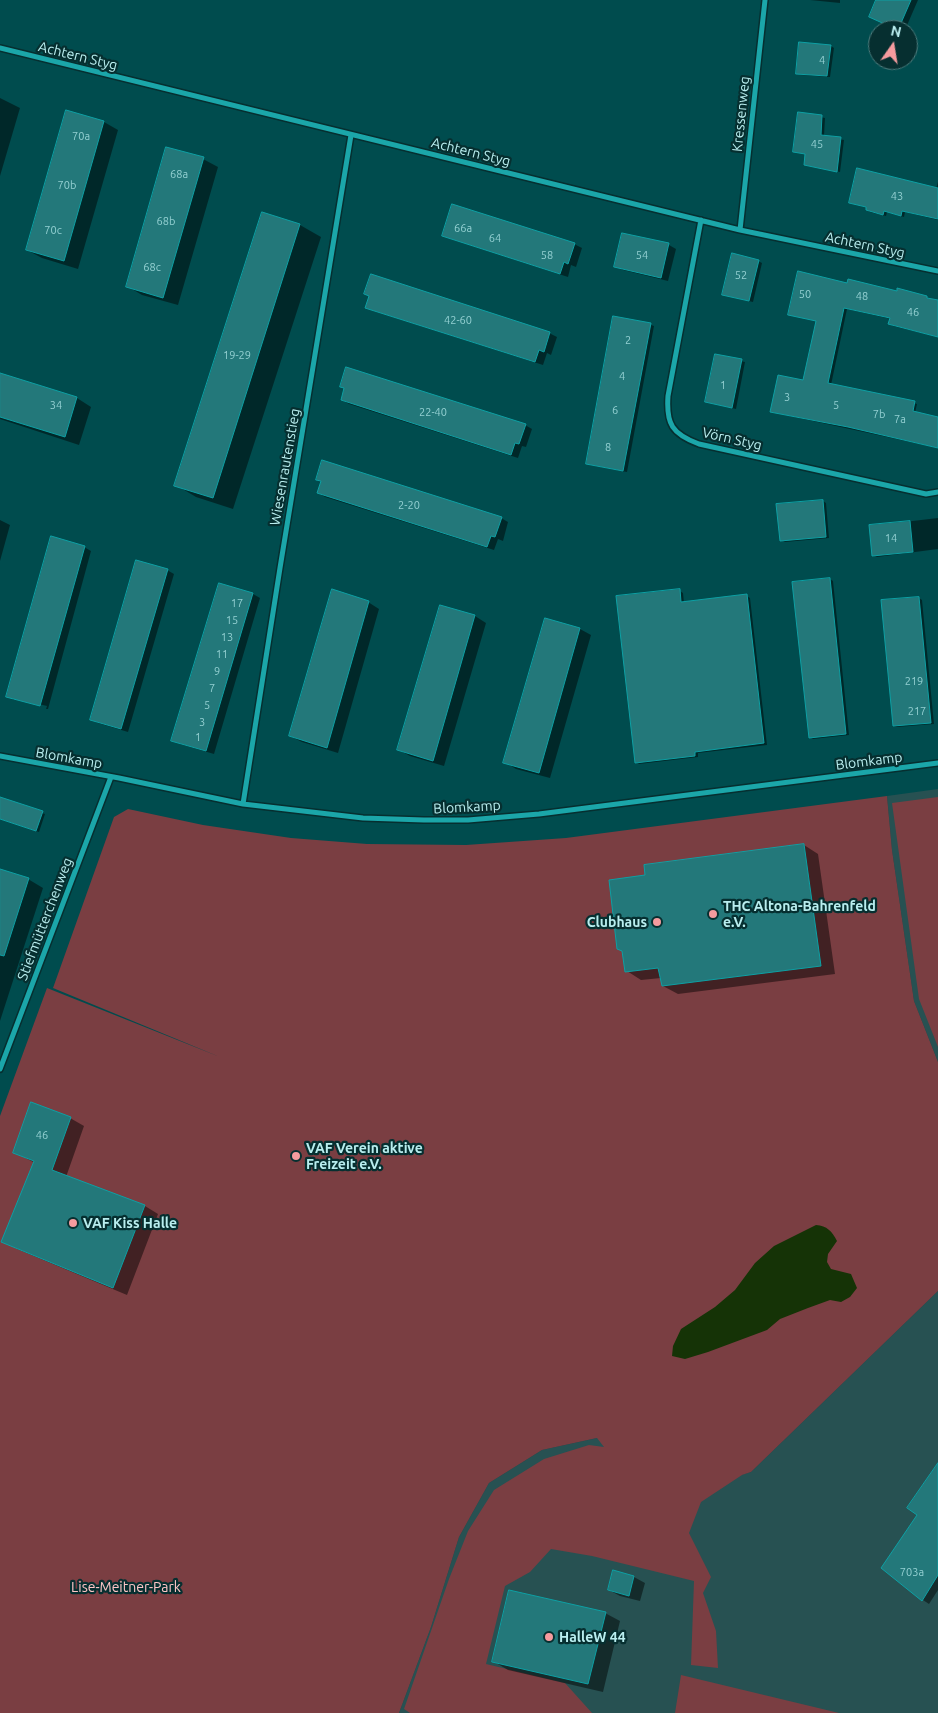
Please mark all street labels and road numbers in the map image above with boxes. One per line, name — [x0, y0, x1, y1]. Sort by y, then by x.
street label: Achtern Styg — [37, 38, 119, 74]
street label: Kressenweg — [729, 75, 753, 153]
street label: Achtern Styg — [430, 134, 512, 170]
street label: Achtern Styg — [824, 228, 906, 262]
street label: Wiesenrautenstieg — [266, 407, 304, 527]
street label: Vörn Styg — [701, 424, 763, 454]
street label: Blomkamp — [34, 744, 104, 772]
street label: Blomkamp — [835, 749, 903, 773]
street label: Blomkamp — [433, 797, 501, 817]
street label: Stiefmütterchenweg — [14, 855, 76, 983]

